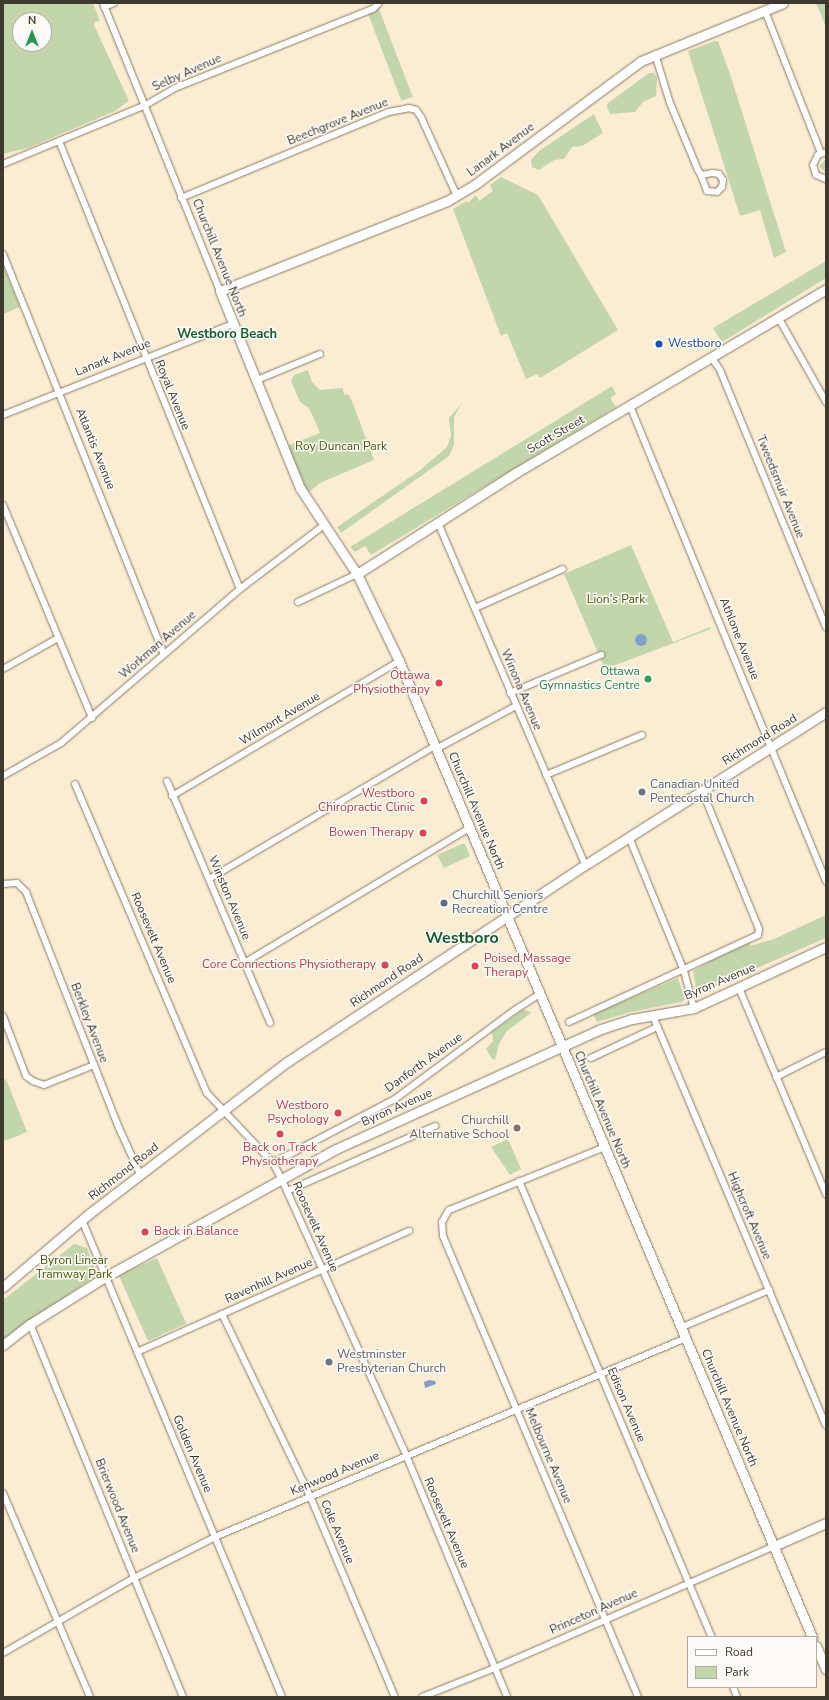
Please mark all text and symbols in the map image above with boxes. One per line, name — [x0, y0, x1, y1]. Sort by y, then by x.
north arrow — [12, 12, 52, 52]
text: N — [28, 13, 36, 28]
street label: Selby Avenue — [150, 51, 224, 95]
street label: Beechgrove Avenue — [285, 95, 391, 149]
street label: Lanark Avenue — [465, 120, 537, 180]
street label: Churchill Avenue North — [189, 197, 249, 319]
district label: Westboro Beach — [177, 326, 277, 342]
street label: Lanark Avenue — [73, 336, 153, 380]
place label: Westboro — [668, 337, 721, 351]
marker: Westboro — [653, 338, 665, 350]
street label: Royal Avenue — [151, 358, 193, 432]
street label: Atlantis Avenue — [72, 406, 118, 492]
street label: Scott Street — [525, 413, 587, 457]
street label: Tweedsmuir Avenue — [753, 433, 807, 541]
park label: Roy Duncan Park — [295, 440, 387, 454]
park label: Lion's Park — [587, 593, 645, 607]
street label: Athlone Avenue — [716, 596, 762, 682]
street label: Workman Avenue — [117, 608, 199, 682]
street label: Winona Avenue — [497, 647, 545, 733]
place label: Ottawa Gymnastics Centre — [539, 665, 640, 693]
place label: Ottawa Physiotherapy — [353, 669, 430, 697]
marker: Ottawa Gymnastics Centre — [643, 674, 653, 684]
marker: Ottawa Physiotherapy — [433, 677, 445, 689]
street label: Wilmont Avenue — [237, 689, 323, 749]
street label: Richmond Road — [720, 711, 800, 769]
street label: Churchill Avenue North — [445, 750, 507, 872]
place label: Canadian United Pentecostal Church — [650, 778, 754, 806]
place label: Westboro Chiropractic Clinic — [318, 787, 415, 815]
marker: Canadian United Pentecostal Church — [637, 787, 647, 797]
marker: Westboro Chiropractic Clinic — [418, 795, 430, 807]
place label: Bowen Therapy — [329, 826, 414, 840]
marker: Bowen Therapy — [417, 827, 429, 839]
street label: Winston Avenue — [205, 854, 253, 942]
place label: Churchill Seniors Recreation Centre — [452, 889, 548, 917]
street label: Roosevelt Avenue — [127, 890, 179, 986]
marker: Churchill Seniors Recreation Centre — [439, 898, 449, 908]
district label: Westboro — [425, 928, 499, 948]
street label: Richmond Road — [348, 951, 426, 1011]
place label: Poised Massage Therapy — [484, 952, 571, 980]
place label: Core Connections Physiotherapy — [202, 958, 376, 972]
marker: Core Connections Physiotherapy — [379, 959, 391, 971]
marker: Poised Massage Therapy — [469, 960, 481, 972]
street label: Byron Avenue — [682, 961, 758, 1003]
street label: Berkley Avenue — [67, 981, 111, 1065]
street label: Danforth Avenue — [383, 1030, 465, 1096]
street label: Churchill Avenue North — [571, 1049, 633, 1171]
street label: Byron Avenue — [359, 1086, 435, 1130]
place label: Westboro Psychology — [267, 1099, 329, 1127]
marker: Westboro Psychology — [332, 1107, 344, 1119]
place label: Churchill Alternative School — [410, 1114, 509, 1142]
marker: Churchill Alternative School — [512, 1123, 522, 1133]
marker: Back on Track Physiotherapy — [274, 1128, 286, 1140]
street label: Richmond Road — [86, 1140, 162, 1204]
place label: Back on Track Physiotherapy — [242, 1141, 318, 1169]
street label: Highcroft Avenue — [724, 1170, 774, 1262]
street label: Roosevelt Avenue — [289, 1180, 341, 1274]
place label: Back in Balance — [154, 1225, 239, 1239]
marker: Back in Balance — [139, 1226, 151, 1238]
park label: Byron Linear Tramway Park — [36, 1254, 112, 1282]
street label: Ravenhill Avenue — [223, 1255, 315, 1307]
street label: Churchill Avenue North — [698, 1347, 760, 1469]
place label: Westminster Presbyterian Church — [337, 1348, 446, 1376]
marker: Westminster Presbyterian Church — [324, 1357, 334, 1367]
street label: Edison Avenue — [604, 1365, 648, 1445]
street label: Melbourne Avenue — [521, 1406, 575, 1506]
street label: Golden Avenue — [169, 1413, 215, 1495]
street label: Kenwood Avenue — [289, 1449, 381, 1499]
street label: Brierwood Avenue — [92, 1457, 142, 1555]
street label: Roosevelt Avenue — [420, 1475, 472, 1571]
street label: Cole Avenue — [317, 1498, 357, 1566]
street label: Princeton Avenue — [548, 1586, 640, 1638]
legend — [687, 1636, 817, 1688]
text: Road — [725, 1644, 753, 1660]
text: Park — [725, 1664, 749, 1680]

